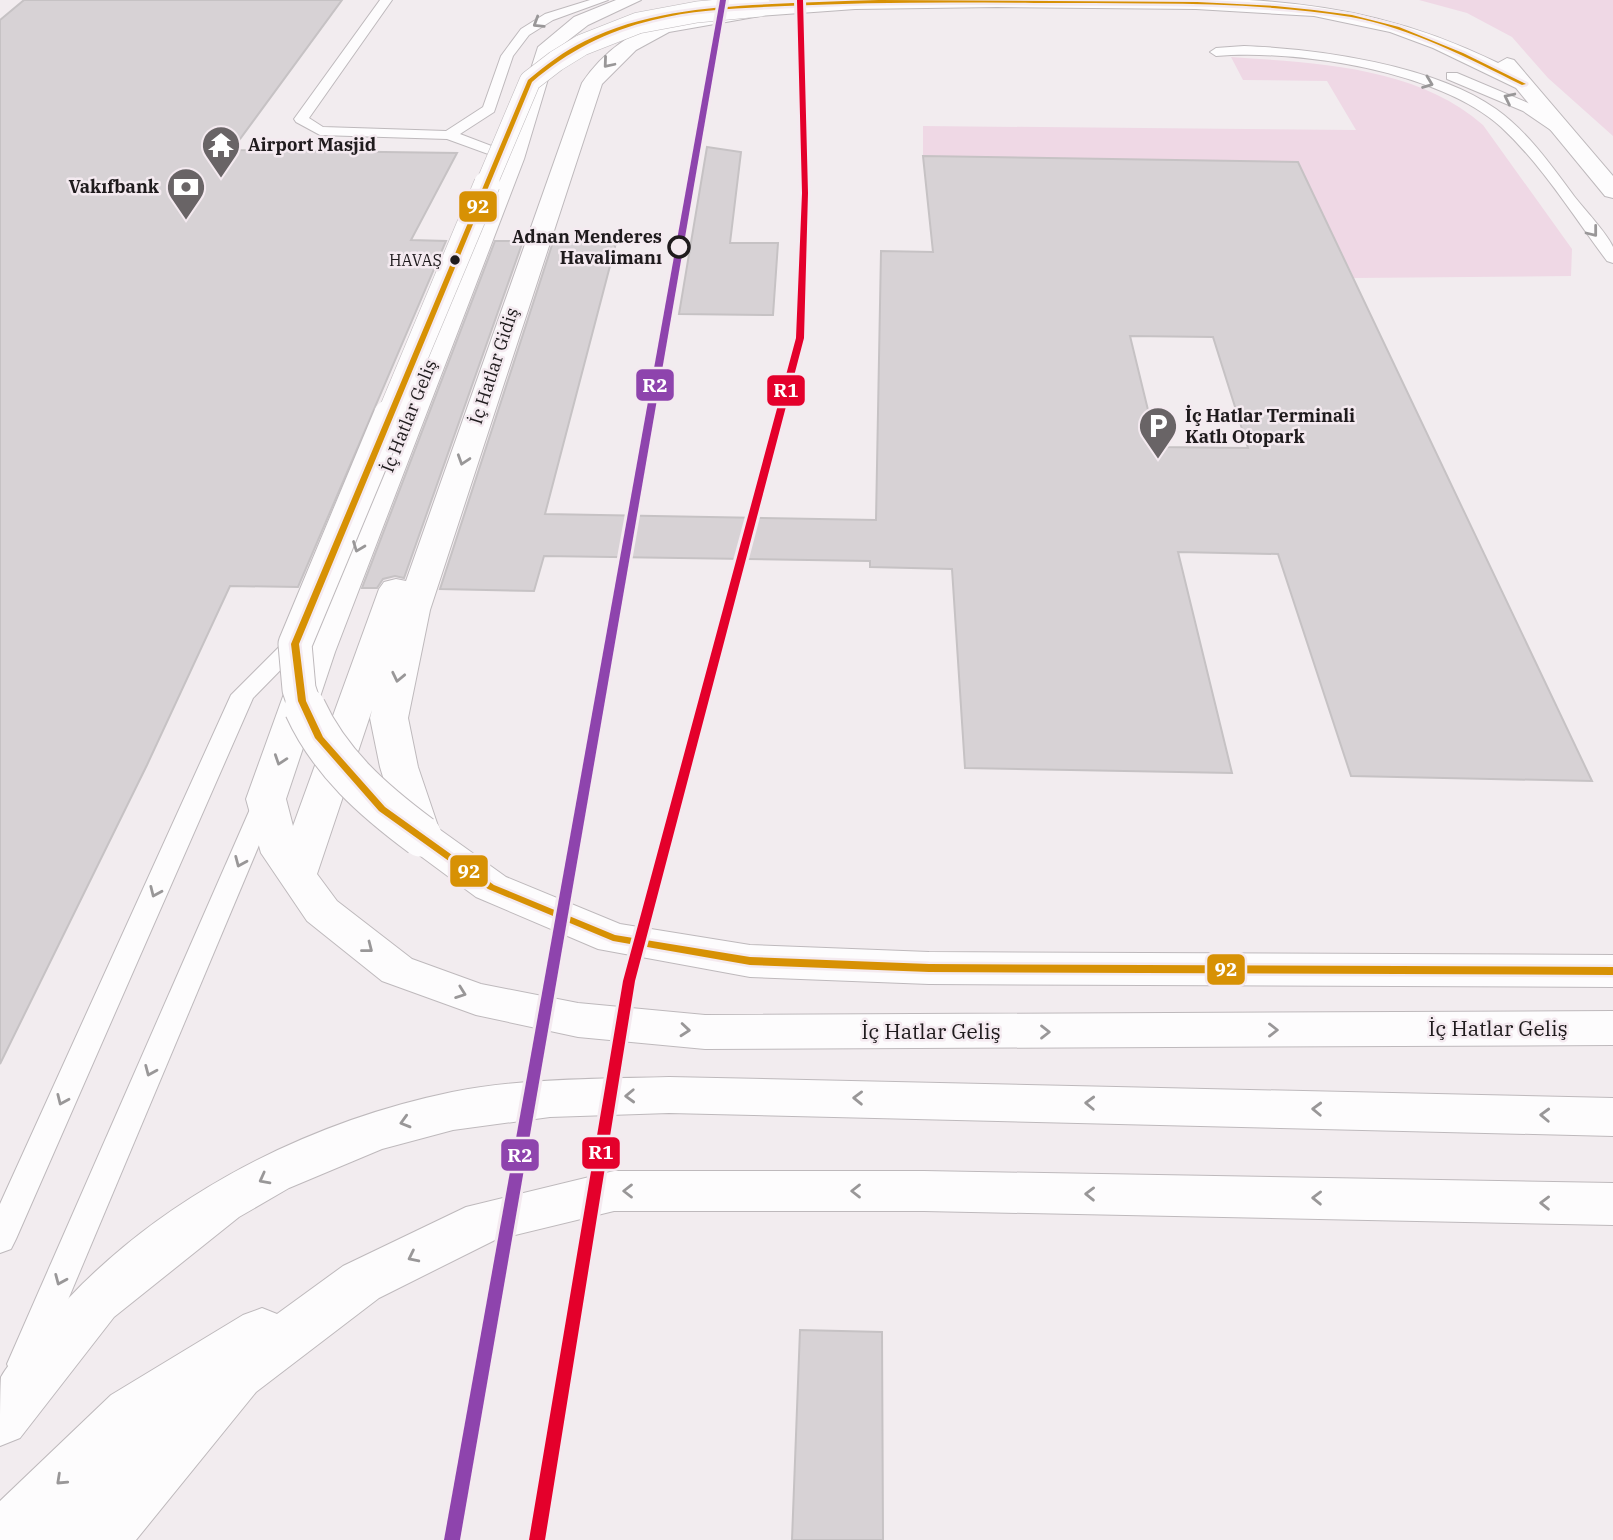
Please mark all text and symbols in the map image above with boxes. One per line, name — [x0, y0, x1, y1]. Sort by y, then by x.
one-way arrow — [533, 15, 546, 28]
one-way arrow — [604, 55, 616, 68]
one-way arrow — [1421, 74, 1433, 88]
one-way arrow — [1504, 93, 1516, 107]
temple icon: Airport Masjid — [200, 124, 242, 179]
place label: Airport Masjid — [248, 133, 376, 156]
bank icon: Vakıfbank — [165, 166, 207, 221]
place label: Vakıfbank — [69, 175, 160, 198]
line badge: 92 — [458, 190, 498, 223]
text: 92 — [467, 194, 489, 218]
one-way arrow — [1584, 224, 1597, 237]
place label: Adnan Menderes Havalimanı — [512, 225, 662, 269]
marker: Adnan Menderes Havalimanı — [668, 236, 690, 258]
place label: HAVAŞ — [389, 250, 442, 270]
marker: HAVAŞ — [448, 253, 462, 267]
street label: İç Hatlar Gidiş — [464, 305, 523, 427]
street label: İç Hatlar Geliş — [375, 356, 442, 476]
line badge: R2 — [635, 368, 675, 402]
text: R2 — [642, 373, 668, 397]
line badge: R1 — [766, 374, 806, 407]
text: R1 — [773, 378, 799, 402]
place label: İç Hatlar Terminali Katlı Otopark — [1185, 404, 1355, 448]
parking icon: İç Hatlar Terminali Katlı Otopark — [1137, 405, 1179, 460]
one-way arrow — [457, 453, 471, 465]
one-way arrow — [353, 540, 367, 552]
one-way arrow — [392, 671, 406, 683]
one-way arrow — [274, 754, 288, 766]
line badge: 92 — [449, 854, 489, 888]
one-way arrow — [234, 855, 248, 867]
text: 92 — [458, 859, 480, 883]
one-way arrow — [149, 885, 163, 897]
one-way arrow — [361, 939, 373, 952]
line badge: 92 — [1206, 953, 1246, 986]
text: 92 — [1215, 957, 1237, 981]
one-way arrow — [455, 985, 467, 999]
street label: İç Hatlar Geliş — [1428, 1014, 1568, 1042]
street label: İç Hatlar Geliş — [861, 1017, 1001, 1045]
one-way arrow — [680, 1022, 691, 1037]
one-way arrow — [1268, 1022, 1278, 1038]
one-way arrow — [1040, 1024, 1051, 1040]
one-way arrow — [144, 1063, 158, 1076]
one-way arrow — [625, 1088, 635, 1104]
one-way arrow — [852, 1090, 863, 1105]
one-way arrow — [56, 1093, 70, 1105]
one-way arrow — [1084, 1095, 1095, 1111]
one-way arrow — [1312, 1102, 1323, 1117]
one-way arrow — [1539, 1108, 1550, 1123]
one-way arrow — [399, 1114, 411, 1129]
line badge: R1 — [581, 1136, 621, 1170]
line badge: R2 — [500, 1138, 540, 1172]
text: R1 — [588, 1140, 614, 1164]
text: R2 — [507, 1143, 533, 1167]
one-way arrow — [259, 1170, 272, 1184]
one-way arrow — [623, 1183, 633, 1199]
one-way arrow — [850, 1183, 861, 1199]
one-way arrow — [1084, 1186, 1095, 1202]
one-way arrow — [1312, 1191, 1323, 1206]
one-way arrow — [1539, 1195, 1550, 1210]
one-way arrow — [408, 1249, 420, 1263]
one-way arrow — [54, 1273, 68, 1285]
one-way arrow — [56, 1472, 69, 1485]

